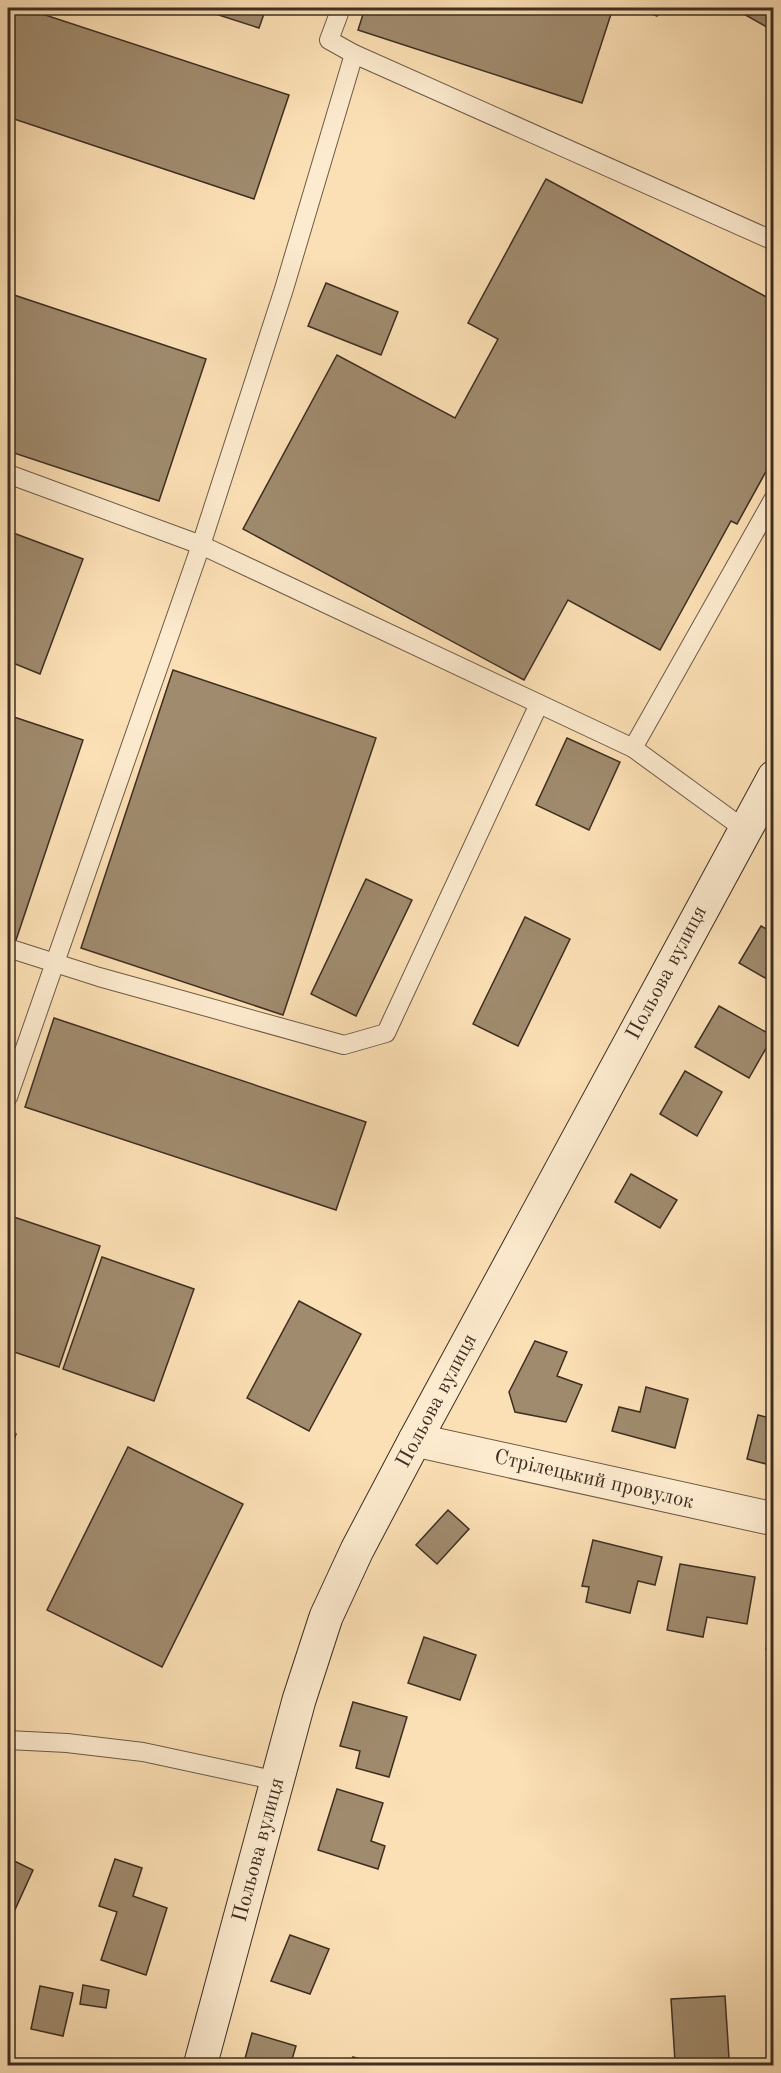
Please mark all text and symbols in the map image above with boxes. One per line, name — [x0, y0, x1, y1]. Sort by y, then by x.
street label: Польова вулиця — [623, 902, 711, 1043]
street label: Польова вулиця — [393, 1330, 481, 1471]
street label: Стрілецький провулок — [492, 1447, 696, 1513]
street label: Польова вулиця — [230, 1776, 288, 1924]

